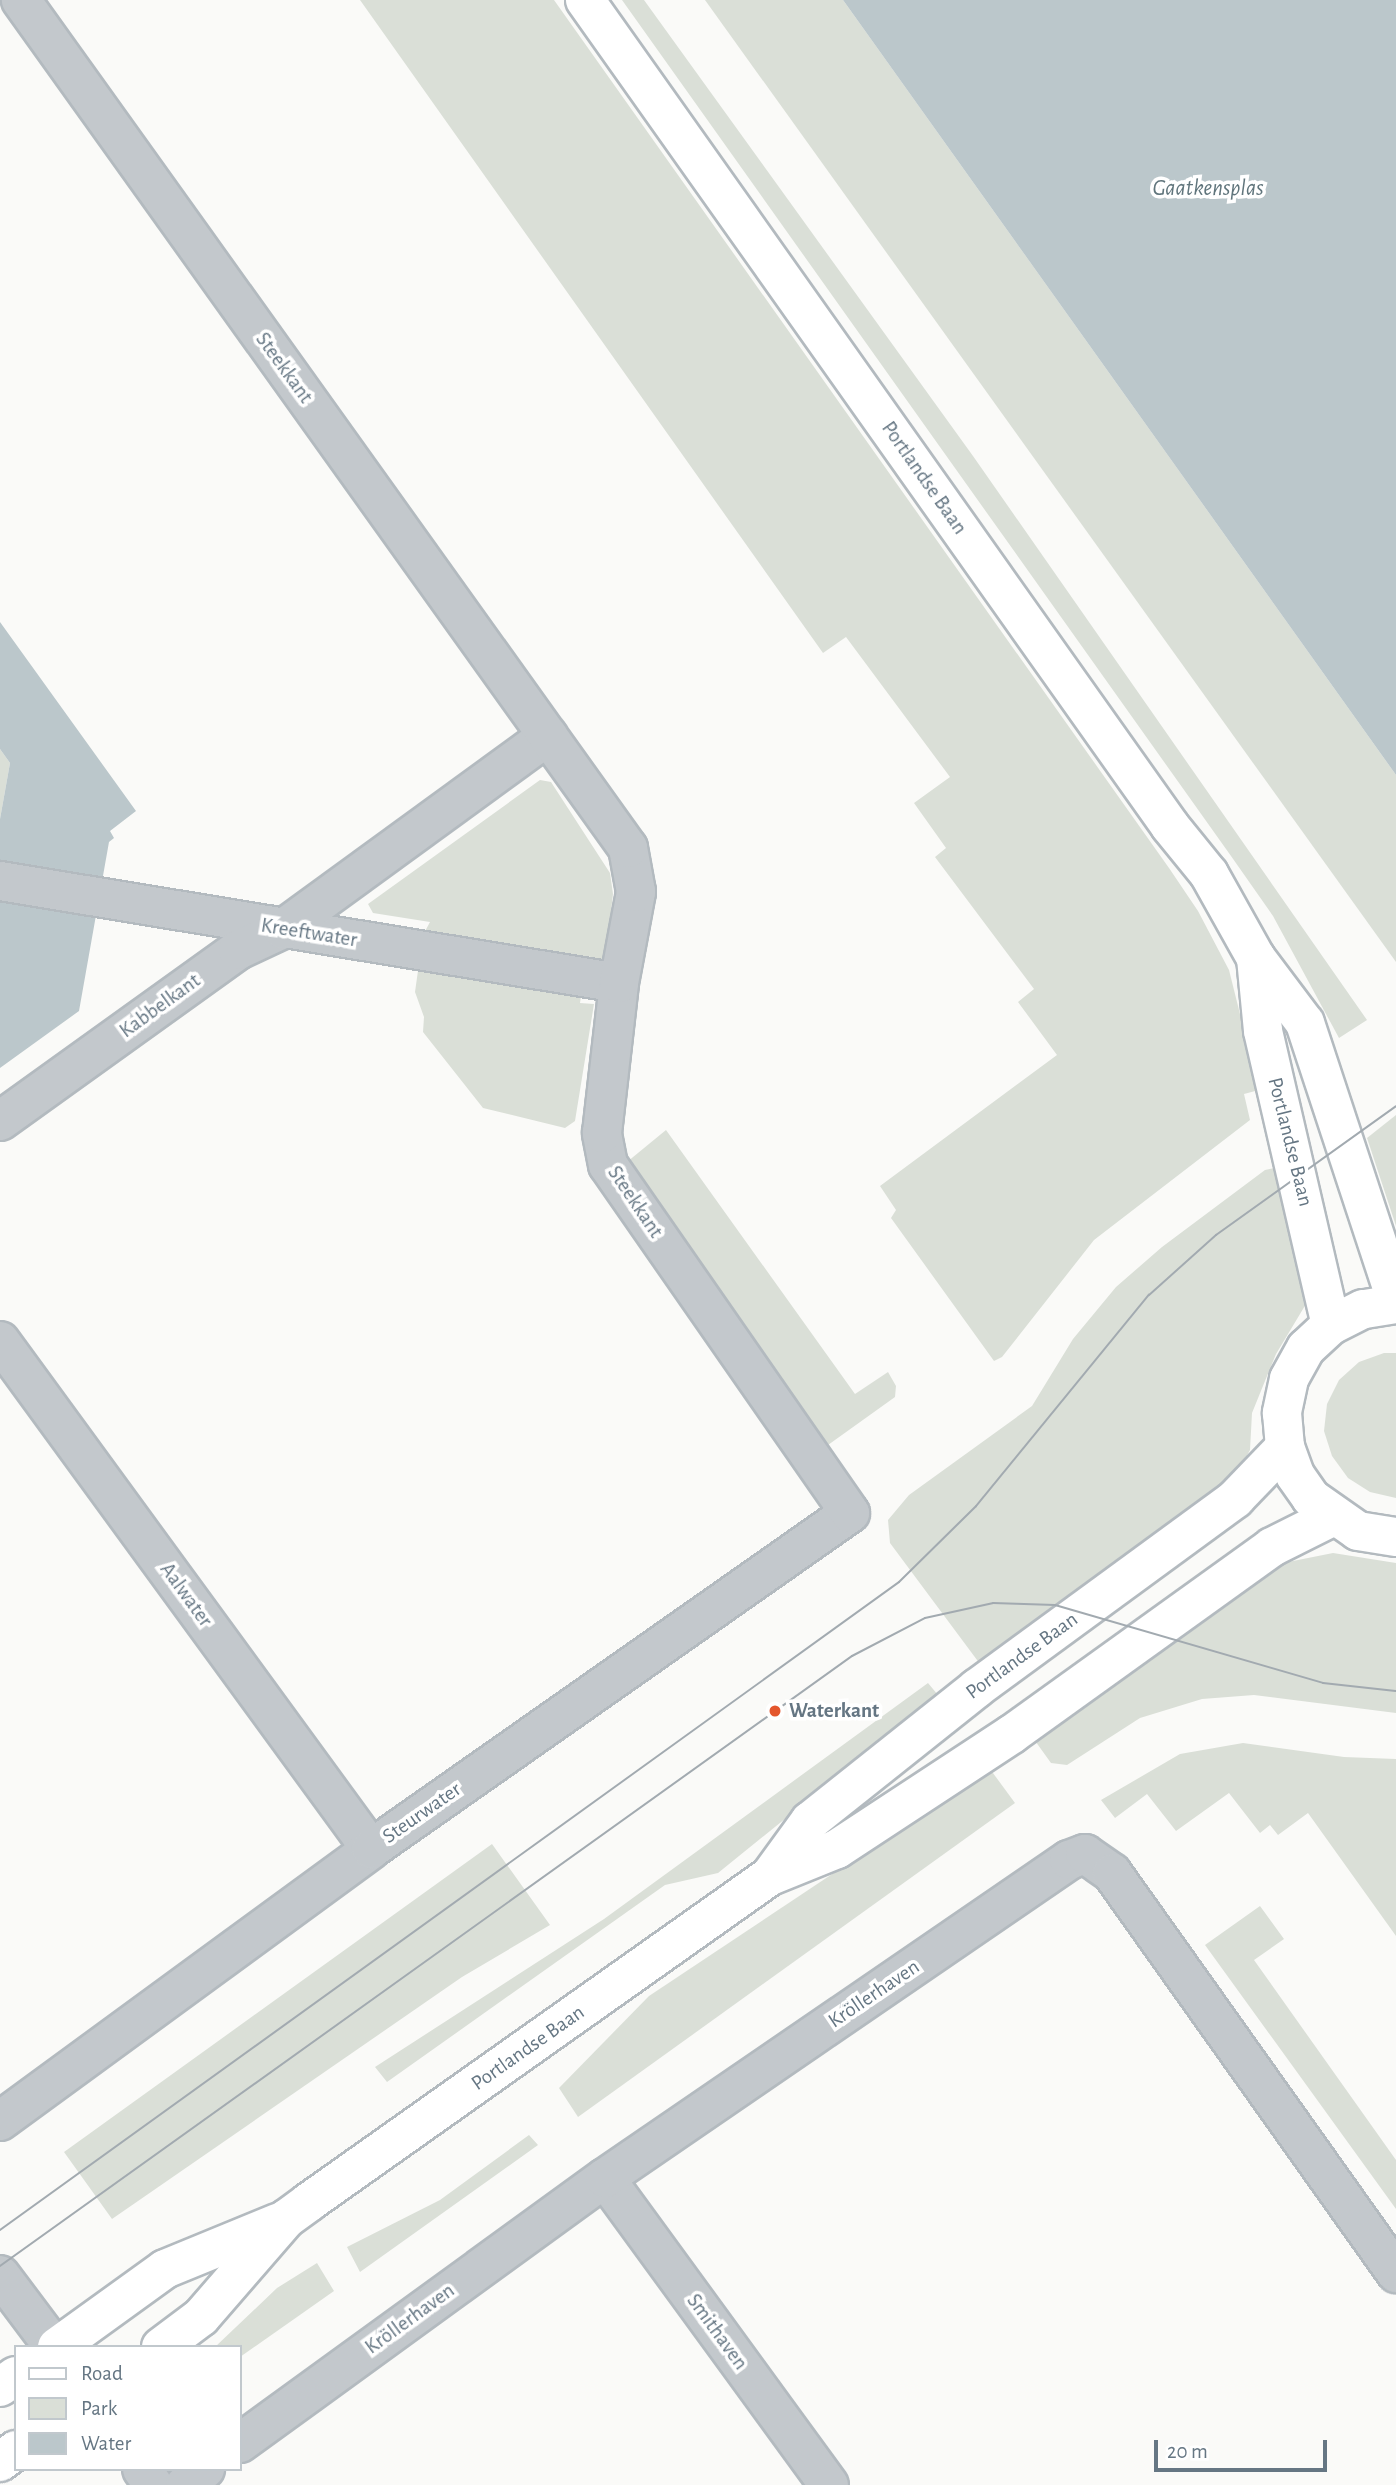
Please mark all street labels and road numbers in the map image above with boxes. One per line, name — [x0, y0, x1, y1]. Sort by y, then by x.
street label: Steekkant — [250, 328, 318, 408]
street label: Portlandse Baan — [876, 417, 972, 539]
street label: Kreeftwater — [259, 913, 359, 953]
street label: Kabbelkant — [115, 968, 205, 1044]
street label: Portlandse Baan — [1262, 1075, 1318, 1209]
street label: Steekkant — [602, 1161, 668, 1243]
street label: Aalwater — [154, 1558, 218, 1632]
street label: Portlandse Baan — [961, 1607, 1083, 1705]
street label: Steurwater — [378, 1777, 466, 1849]
street label: Kröllerhaven — [824, 1954, 924, 2034]
street label: Portlandse Baan — [467, 2000, 589, 2096]
street label: Kröllerhaven — [360, 2278, 460, 2360]
street label: Smithaven — [681, 2289, 753, 2375]

